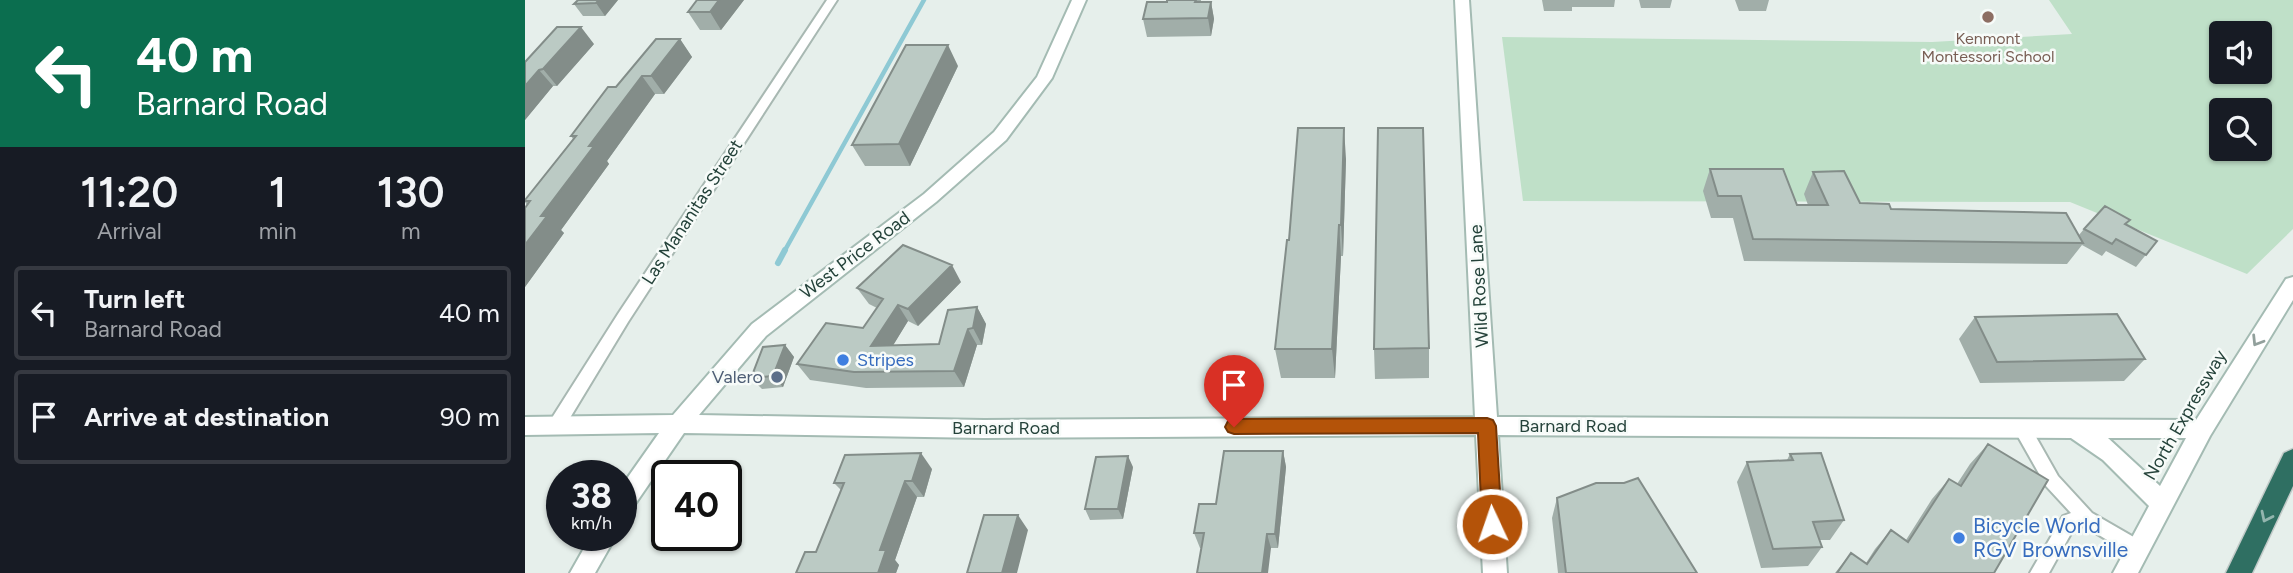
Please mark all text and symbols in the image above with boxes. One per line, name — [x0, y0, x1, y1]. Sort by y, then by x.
marker: Kenmont Montessori School — [1980, 9, 1996, 25]
map controls — [2209, 21, 2272, 161]
button: sound — [2209, 21, 2272, 84]
text: 40 m — [136, 25, 253, 84]
icon: left — [21, 28, 112, 119]
place label: Kenmont Montessori School — [1921, 29, 2055, 66]
text: Barnard Road — [136, 85, 328, 123]
button: search — [2209, 98, 2272, 161]
street label: Las Mananitas Street — [637, 135, 747, 289]
text: 11:20 — [80, 167, 178, 218]
text: 1 — [269, 167, 286, 218]
text: 130 — [377, 167, 445, 218]
street label: West Price Road — [796, 206, 914, 304]
text: Arrival — [97, 217, 162, 245]
text: min — [259, 217, 297, 245]
text: m — [401, 217, 421, 245]
street label: Wild Rose Lane — [1465, 224, 1493, 348]
text: Turn left — [84, 283, 185, 315]
icon: left — [25, 294, 63, 332]
text: 40 m — [439, 297, 500, 329]
text: Barnard Road — [84, 315, 222, 343]
one-way arrow — [2252, 334, 2265, 347]
street label: North Expressway — [2139, 346, 2231, 484]
place label: Stripes — [857, 349, 914, 371]
marker: Stripes — [835, 352, 851, 368]
pin — [1204, 355, 1264, 427]
place label: Valero — [712, 366, 763, 388]
icon: arrive — [1215, 366, 1253, 404]
marker: Valero — [769, 369, 785, 385]
icon: arrive — [25, 398, 63, 436]
text: Arrive at destination — [84, 401, 329, 433]
text: 90 m — [440, 401, 500, 433]
street label: Barnard Road — [1519, 415, 1627, 437]
street label: Barnard Road — [952, 417, 1060, 439]
speed limit sign: 40 — [651, 460, 742, 551]
text: 38 — [571, 475, 612, 517]
position arrow — [1455, 487, 1529, 561]
one-way arrow — [2260, 510, 2274, 522]
text: km/h — [571, 512, 612, 534]
place label: Bicycle World RGV Brownsville — [1973, 513, 2128, 562]
marker: Bicycle World RGV Brownsville — [1951, 530, 1967, 546]

